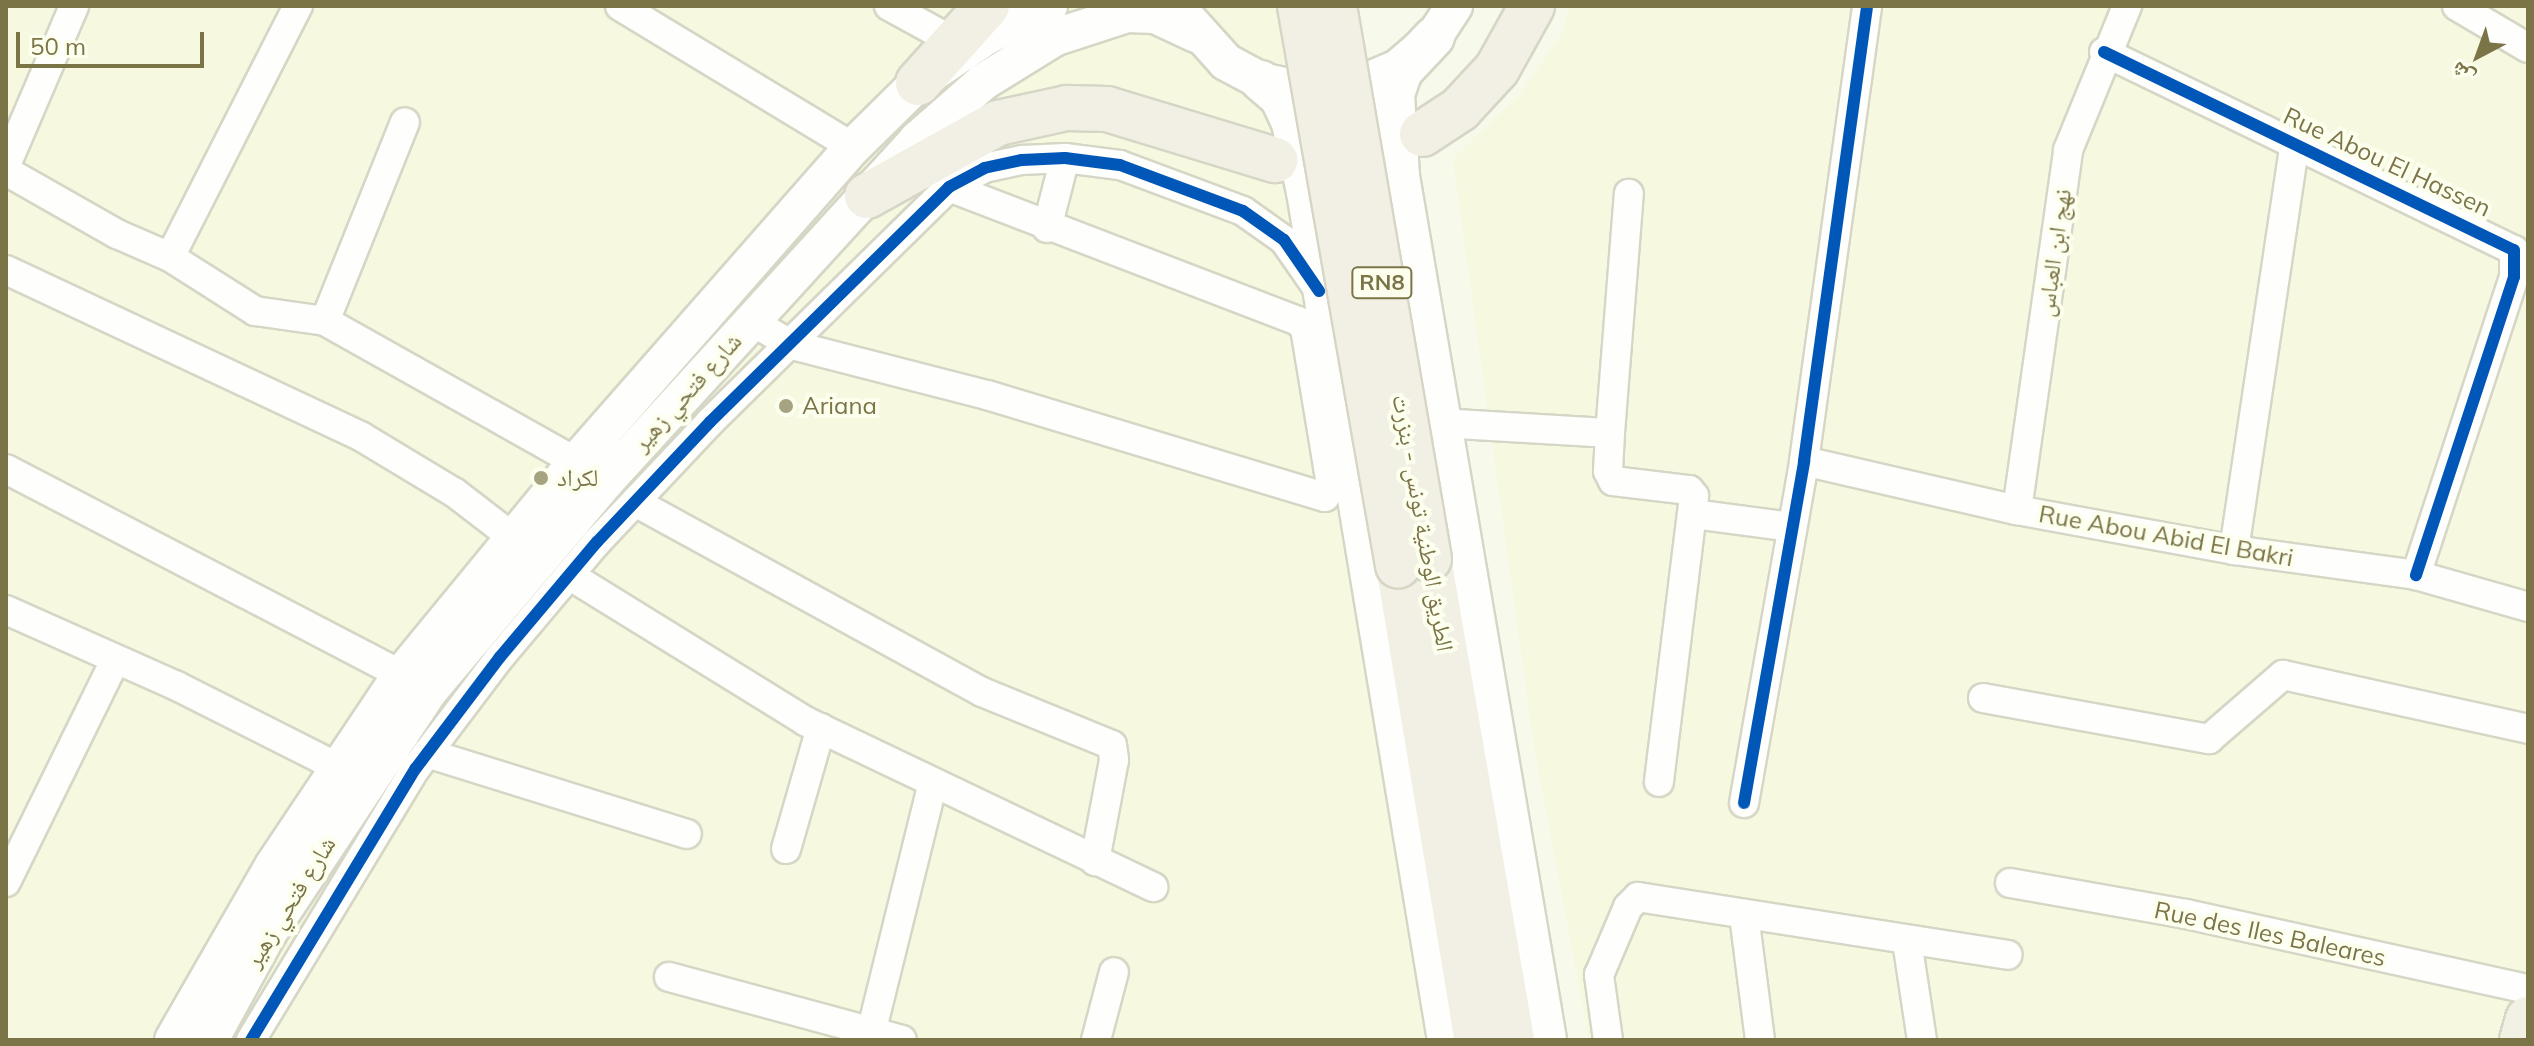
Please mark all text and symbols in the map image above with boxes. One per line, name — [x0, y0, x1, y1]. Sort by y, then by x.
scale bar — [20, 16, 208, 66]
north arrow — [2438, 16, 2518, 96]
text: 50 m — [30, 31, 86, 61]
text: ش — [2444, 56, 2480, 92]
street label: Rue Abou El Hassen — [2279, 101, 2495, 223]
street label: نهج ابن العباس — [2031, 187, 2077, 319]
road number: RN8 — [1350, 265, 1414, 301]
street label: شارع فتحي زهير — [626, 327, 748, 457]
place label: Ariana — [802, 392, 877, 420]
street label: الطريق الوطنية تونس - بنزرت — [1386, 392, 1460, 654]
marker: Ariana — [777, 397, 795, 415]
place label: لكراد — [557, 464, 598, 492]
marker: لكراد — [532, 469, 550, 487]
street label: Rue Abou Abid El Bakri — [2037, 499, 2295, 573]
street label: شارع فتحي زهير — [238, 831, 342, 973]
street label: Rue des Iles Baleares — [2152, 895, 2388, 973]

